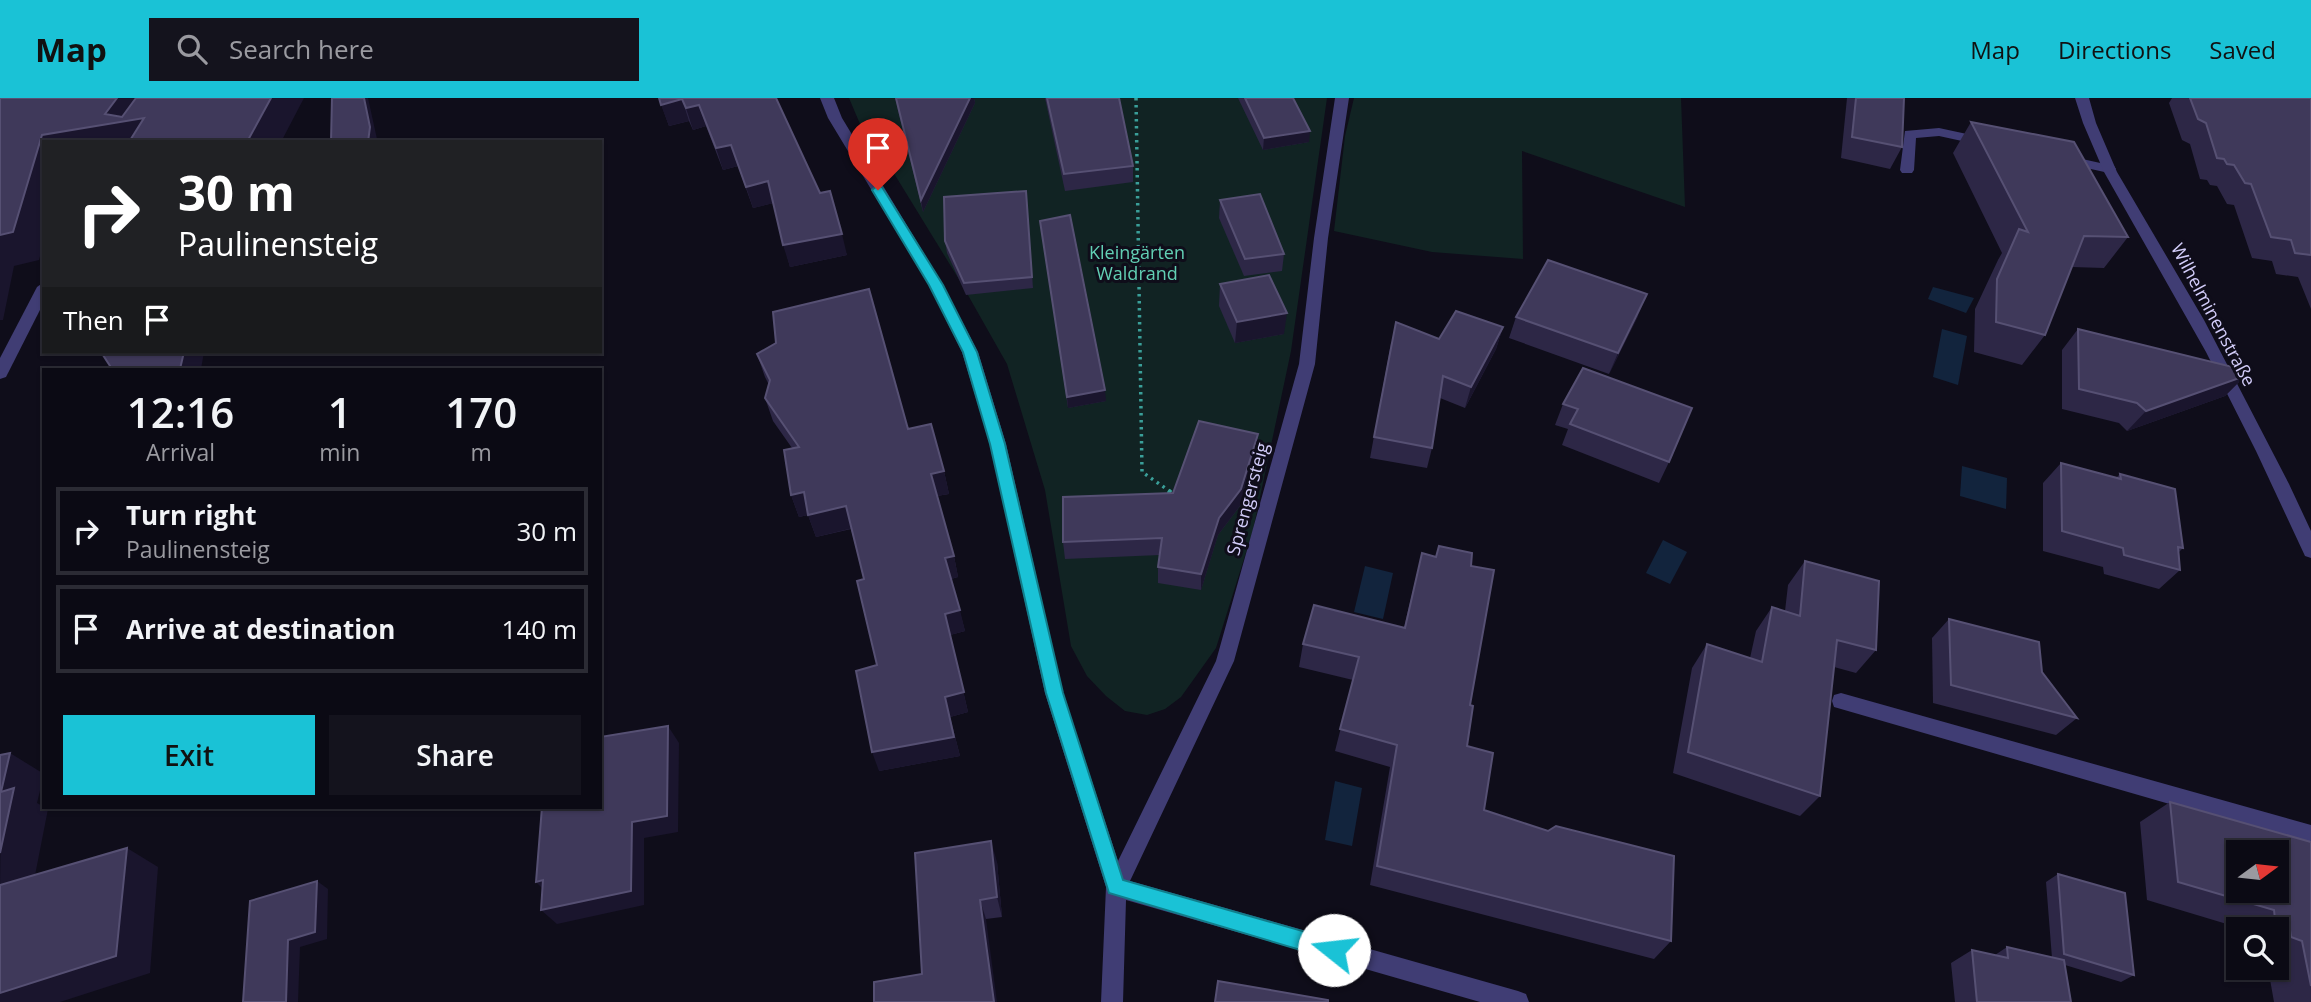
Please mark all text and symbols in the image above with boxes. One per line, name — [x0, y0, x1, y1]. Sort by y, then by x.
search box — [149, 18, 639, 81]
text: Map — [35, 27, 107, 72]
icon: search — [173, 30, 211, 68]
text: Search here — [229, 31, 374, 67]
text: Map — [1970, 33, 2020, 66]
text: Directions — [2058, 33, 2171, 66]
text: Saved — [2209, 33, 2276, 66]
pin — [848, 118, 908, 190]
icon: arrive — [859, 129, 897, 167]
text: 30 m — [178, 159, 295, 225]
icon: right — [63, 168, 154, 259]
text: Paulinensteig — [178, 222, 378, 265]
street label: Wilhelminenstraße — [2166, 239, 2262, 390]
park label: Kleingärten Waldrand — [1089, 240, 1185, 285]
icon: arrive — [138, 301, 176, 339]
text: Then — [63, 302, 124, 338]
text: 12:16 — [127, 383, 234, 440]
text: 1 — [328, 383, 352, 440]
text: 170 — [445, 383, 517, 440]
text: Arrival — [146, 436, 215, 468]
text: min — [319, 436, 360, 468]
text: m — [471, 436, 492, 468]
street label: Sprengersteig — [1220, 439, 1274, 558]
text: Turn right — [126, 497, 257, 533]
icon: right — [67, 512, 105, 550]
text: 30 m — [516, 513, 577, 549]
text: Paulinensteig — [126, 533, 270, 565]
icon: arrive — [67, 610, 105, 648]
text: Arrive at destination — [126, 611, 395, 647]
text: 140 m — [502, 611, 577, 647]
button: Exit — [63, 715, 315, 795]
button: Share — [329, 715, 581, 795]
north arrow — [2226, 840, 2289, 903]
map controls — [2226, 840, 2289, 980]
position arrow — [1297, 913, 1371, 987]
button: search — [2226, 917, 2289, 980]

